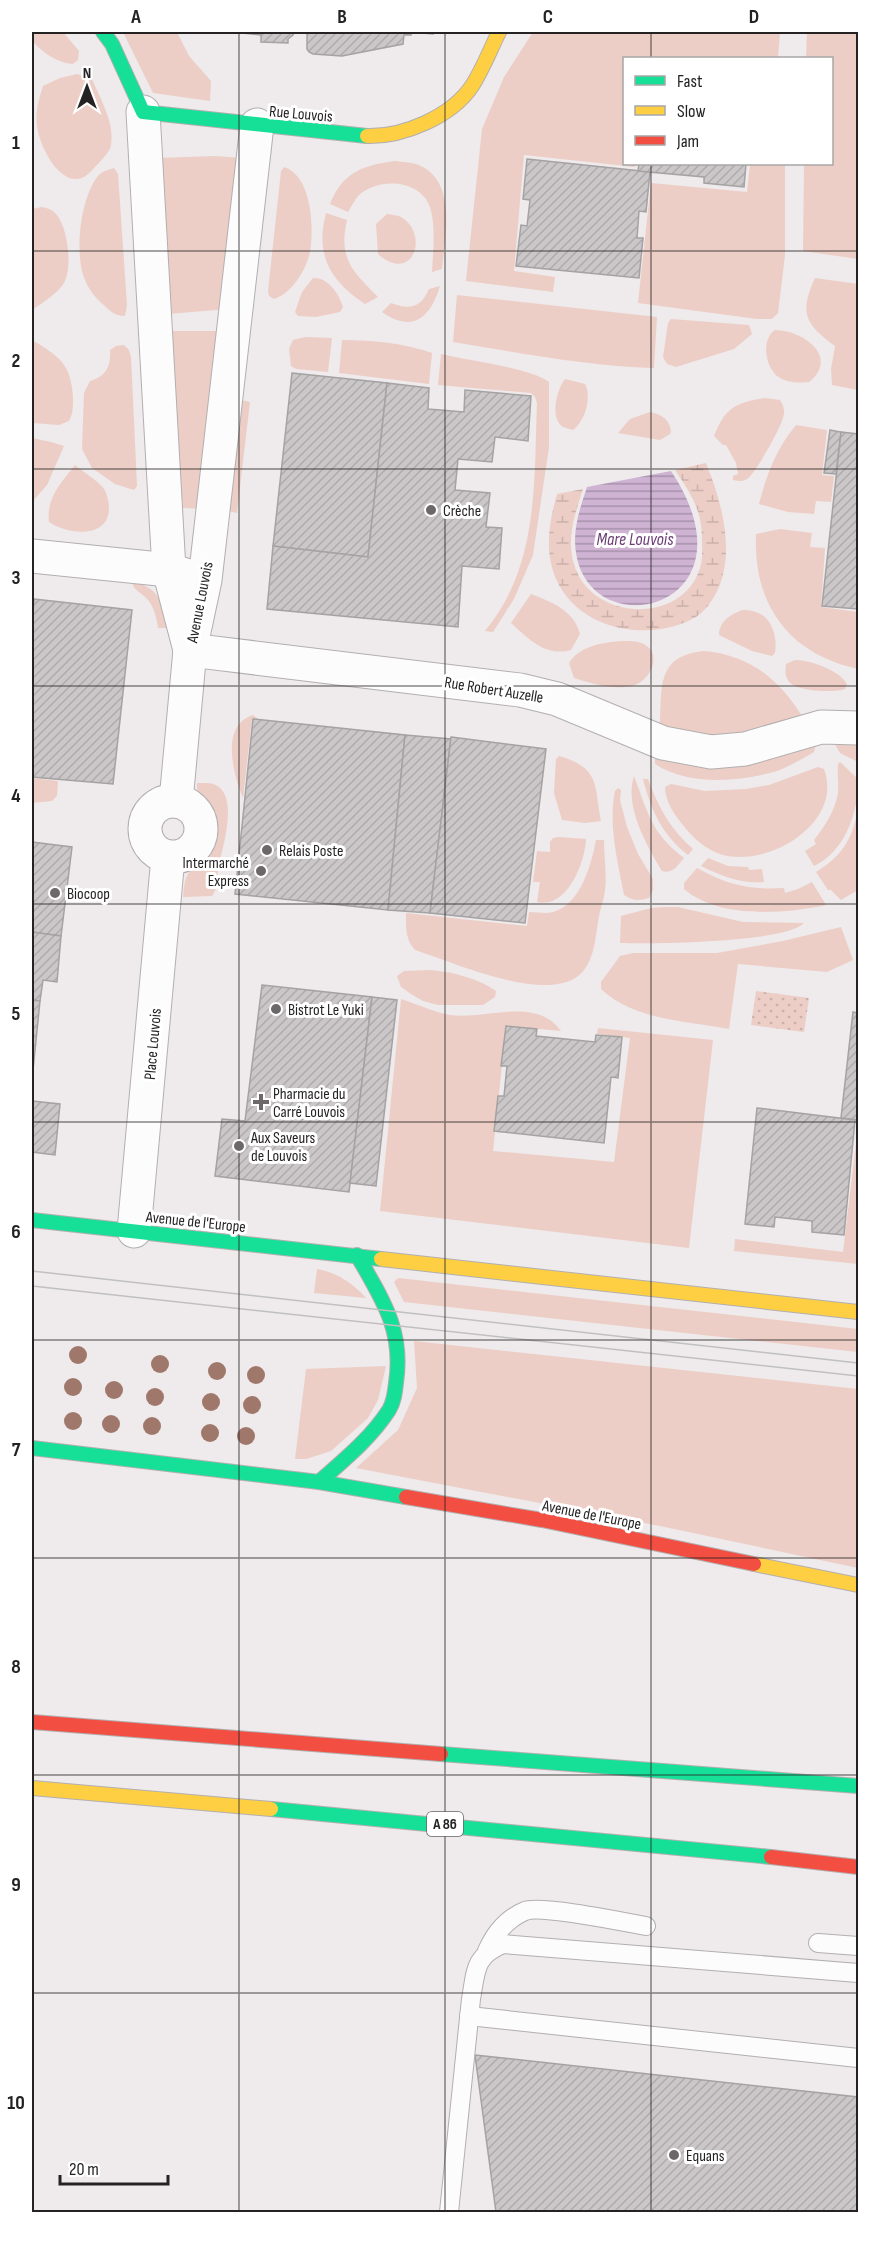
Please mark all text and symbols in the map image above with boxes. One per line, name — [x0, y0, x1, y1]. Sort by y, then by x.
text: A — [130, 5, 141, 29]
text: B — [337, 5, 347, 29]
text: C — [543, 5, 553, 29]
text: D — [749, 5, 759, 29]
north arrow — [57, 57, 117, 117]
legend — [623, 57, 833, 165]
text: N — [83, 64, 91, 83]
text: Fast — [677, 71, 703, 92]
text: Slow — [677, 101, 706, 122]
street label: Rue Louvois — [268, 102, 334, 127]
text: 1 — [12, 131, 20, 155]
text: Jam — [676, 131, 699, 152]
text: 2 — [12, 349, 20, 373]
place label: Crèche — [443, 502, 481, 521]
marker: Crèche — [424, 503, 438, 517]
water label: Mare Louvois — [597, 529, 674, 550]
street label: Avenue Louvois — [183, 560, 218, 645]
text: 3 — [12, 566, 21, 590]
street label: Rue Robert Auzelle — [443, 673, 545, 708]
text: 4 — [11, 784, 21, 808]
place label: Relais Poste — [279, 842, 343, 861]
marker: Relais Poste — [260, 843, 274, 857]
place label: Intermarché Express — [183, 854, 249, 891]
marker: Intermarché Express — [254, 864, 268, 878]
place label: Biocoop — [67, 885, 110, 904]
marker: Biocoop — [48, 886, 62, 900]
place label: Bistrot Le Yuki — [288, 1001, 364, 1020]
text: 5 — [12, 1002, 21, 1026]
marker: Bistrot Le Yuki — [269, 1002, 283, 1016]
street label: Place Louvois — [141, 1007, 166, 1081]
place label: Pharmacie du Carré Louvois — [273, 1085, 346, 1122]
marker: Pharmacie du Carré Louvois — [254, 1095, 268, 1109]
place label: Aux Saveurs de Louvois — [250, 1129, 316, 1166]
marker: Aux Saveurs de Louvois — [232, 1139, 246, 1153]
street label: Avenue de l'Europe — [144, 1208, 247, 1237]
text: 6 — [11, 1220, 21, 1244]
text: 7 — [12, 1438, 21, 1462]
street label: Avenue de l'Europe — [540, 1496, 643, 1534]
text: 8 — [11, 1655, 21, 1679]
road number: A 86 — [427, 1812, 463, 1836]
text: 9 — [11, 1873, 21, 1897]
text: 10 — [7, 2091, 25, 2115]
place label: Equans — [686, 2147, 725, 2166]
scale bar — [60, 2148, 168, 2186]
marker: Equans — [667, 2148, 681, 2162]
text: 20 m — [69, 2159, 99, 2180]

